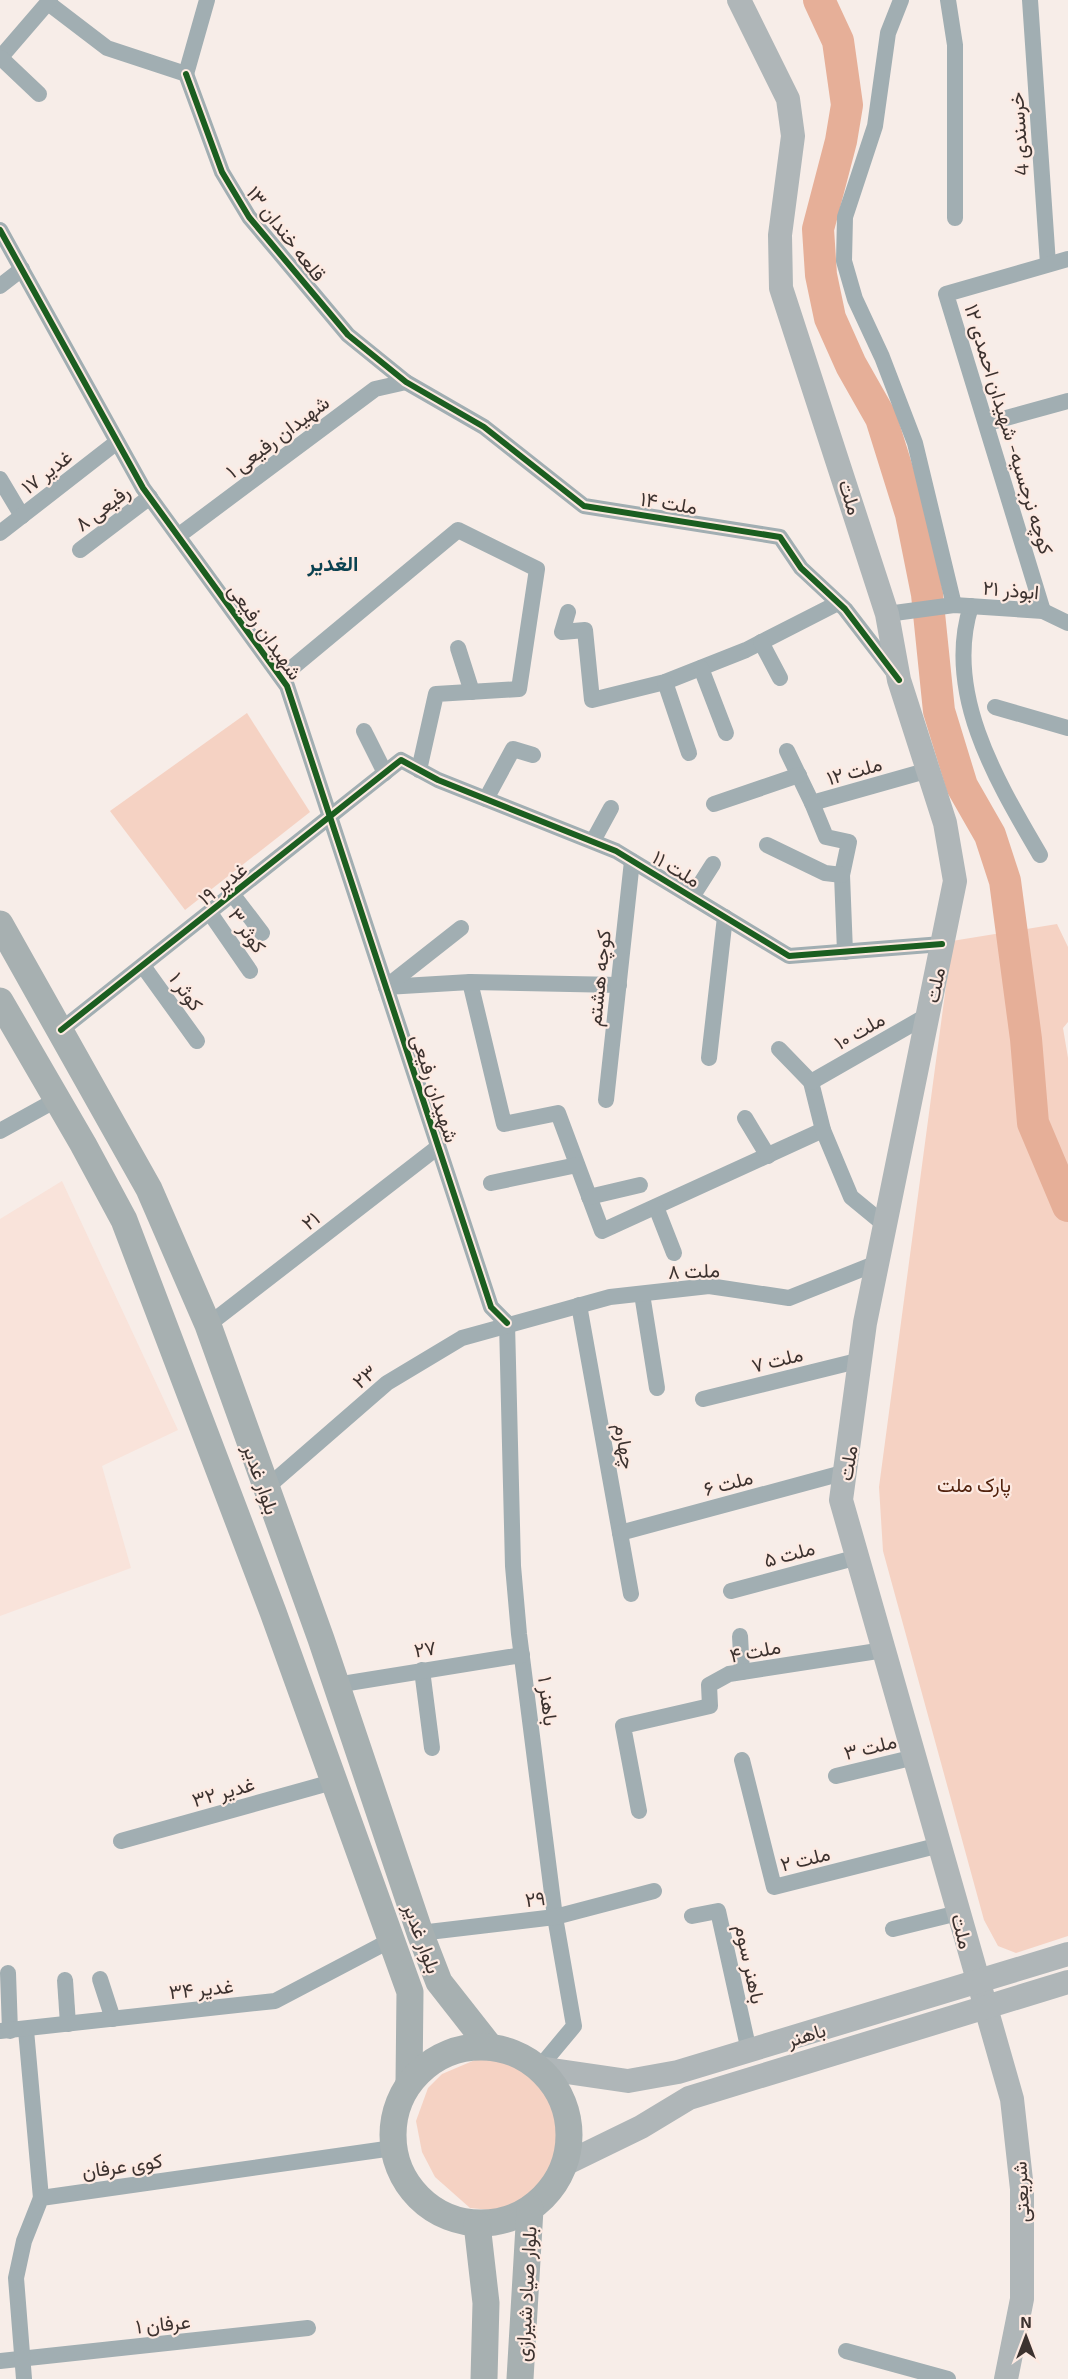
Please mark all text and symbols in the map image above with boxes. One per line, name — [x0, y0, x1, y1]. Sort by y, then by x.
street label: خرسندی 4 — [1003, 91, 1035, 177]
street label: ۱۳ قلعه خندان — [242, 181, 332, 285]
street label: کوچه نرجسیه- شهیدان احمدی ۱۲ — [958, 301, 1060, 558]
street label: ۱ شهیدان رفیعی — [221, 389, 334, 484]
street label: ۱۷ غدیر — [16, 444, 77, 500]
street label: ملت — [834, 476, 868, 518]
street label: رفیعی ۸ — [70, 479, 135, 537]
street label: ۱۴ ملت — [639, 486, 699, 518]
district label: الغدیر — [307, 550, 358, 577]
street label: ۲۱ ابوذر — [982, 575, 1040, 605]
street label: شهیدان رفیعی — [222, 578, 308, 685]
street label: ۱۲ ملت — [824, 751, 884, 789]
street label: ۱۱ ملت — [649, 844, 705, 892]
street label: ۱۹ غدیر — [193, 856, 253, 911]
street label: ۳ کوثر — [222, 903, 272, 958]
street label: کوچه هشتم — [581, 929, 618, 1028]
street label: ملت — [919, 965, 949, 1005]
street label: ۱ کوثر — [163, 967, 209, 1016]
street label: ملت ۱۰ — [829, 1006, 889, 1054]
street label: شهیدان رفیعی — [405, 1031, 465, 1146]
street label: ۲۱ — [296, 1206, 324, 1234]
street label: ۸ ملت — [668, 1257, 720, 1283]
street label: ۷ ملت — [749, 1341, 805, 1377]
street label: ۲۳ — [347, 1359, 381, 1393]
street label: چهارم — [607, 1421, 642, 1471]
street label: بلوار غدیر — [237, 1440, 285, 1518]
street label: ملت — [832, 1444, 862, 1482]
street label: ۶ ملت — [701, 1464, 755, 1500]
park label: پارک ملت — [937, 1472, 1011, 1499]
street label: ۵ ملت — [761, 1535, 817, 1571]
street label: ۴ ملت — [727, 1633, 783, 1667]
street label: ۲۷ — [412, 1634, 438, 1662]
street label: باهنر ۱ — [532, 1675, 564, 1727]
street label: ۳ ملت — [841, 1728, 899, 1764]
street label: ۳۲ غدیر — [189, 1771, 258, 1813]
street label: ۲ ملت — [778, 1840, 832, 1876]
street label: ۲۹ — [524, 1885, 546, 1911]
street label: بلوار غدیر — [397, 1899, 447, 1977]
street label: ملت — [947, 1911, 979, 1951]
street label: باهنر سوم — [729, 1922, 771, 2006]
street label: ۳۴ غدیر — [168, 1973, 235, 2005]
street label: باهنر — [783, 2017, 829, 2053]
street label: کوی عرفان — [80, 2147, 164, 2185]
street label: شریعتی — [1006, 2161, 1036, 2223]
street label: بلوار صیاد شیرازی — [509, 2225, 543, 2363]
north arrow — [996, 2307, 1056, 2367]
street label: عرفان ۱ — [134, 2308, 192, 2340]
text: N — [1020, 2312, 1032, 2331]

